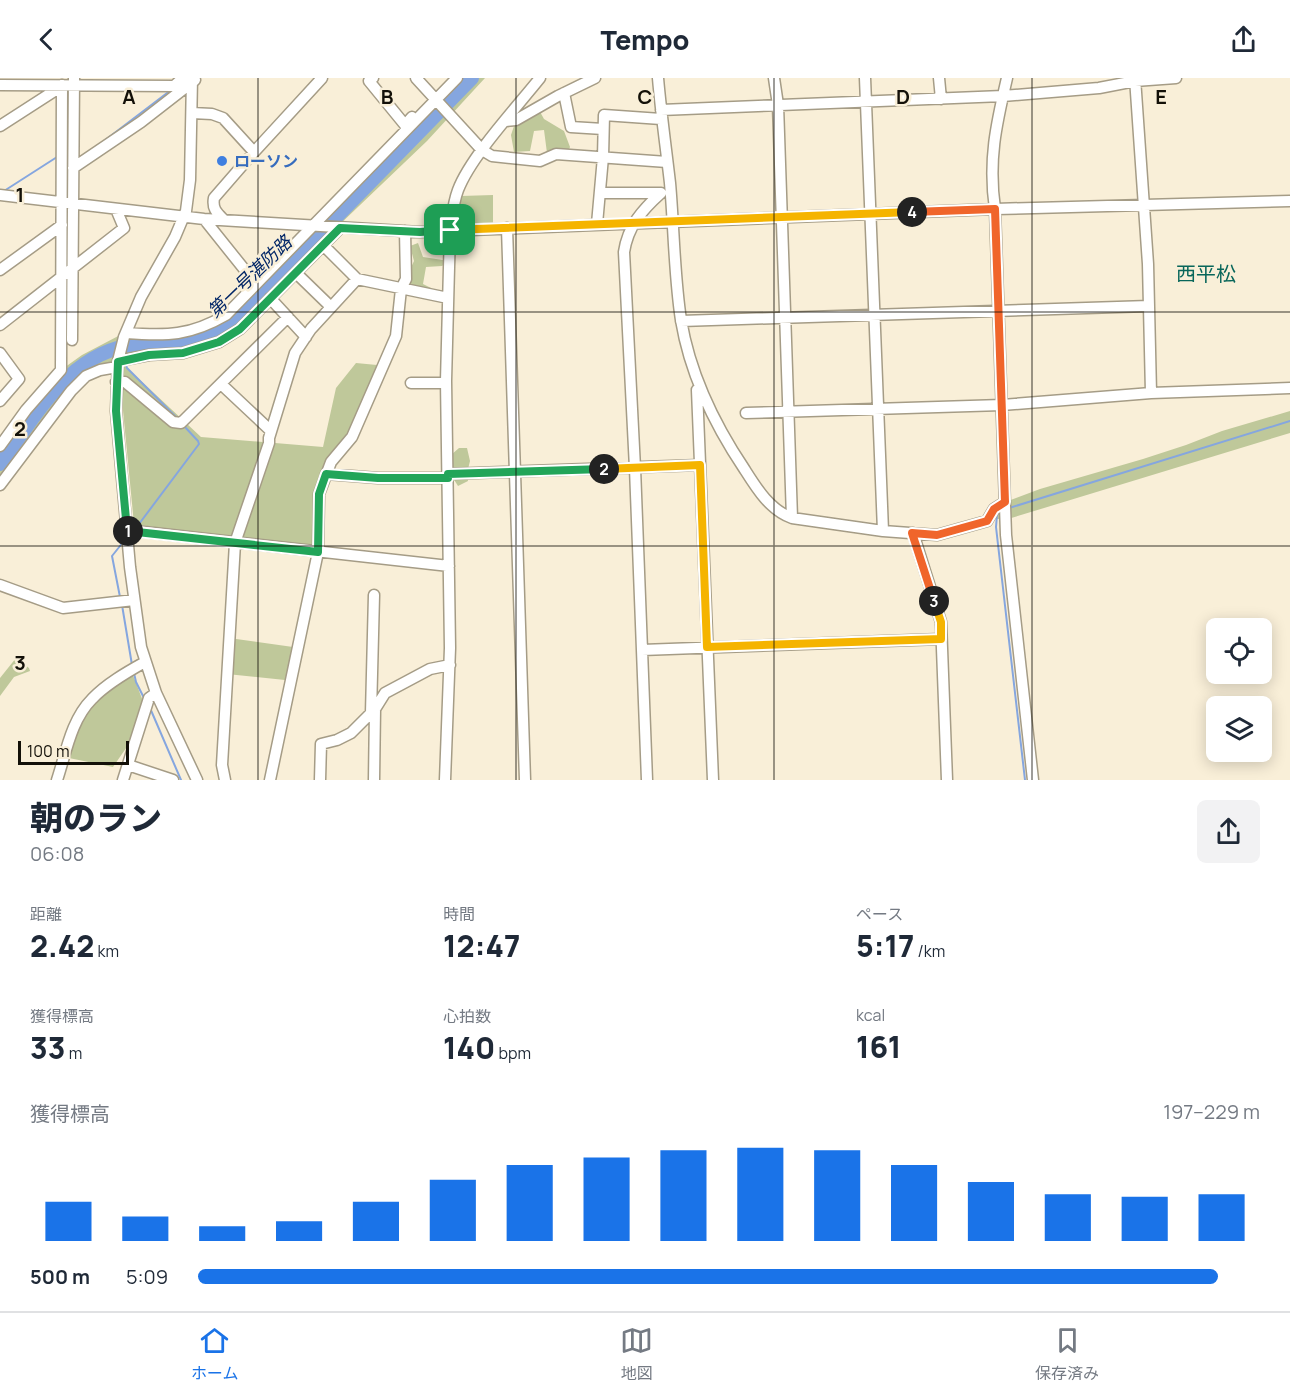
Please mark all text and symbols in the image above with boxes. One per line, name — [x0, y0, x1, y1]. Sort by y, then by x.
text: Tempo — [601, 21, 689, 58]
icon: back — [30, 23, 63, 56]
icon: share — [1227, 23, 1260, 56]
text: A — [122, 83, 136, 110]
text: B — [381, 83, 394, 110]
text: C — [638, 83, 652, 110]
text: D — [896, 83, 910, 110]
text: E — [1155, 83, 1167, 110]
place label: ローソン — [234, 150, 298, 172]
marker: ローソン — [215, 154, 229, 168]
text: 1 — [16, 181, 24, 208]
pin: 4 — [897, 197, 927, 227]
text: 4 — [907, 201, 917, 223]
pin — [424, 204, 475, 255]
icon: arrive — [433, 213, 466, 246]
water label: 第一号湛防路 — [202, 229, 298, 322]
district label: 西平松 — [1176, 260, 1236, 287]
text: 2 — [14, 415, 26, 442]
pin: 2 — [589, 454, 619, 484]
text: 2 — [599, 458, 609, 480]
pin: 1 — [113, 516, 143, 546]
text: 1 — [124, 520, 132, 542]
pin: 3 — [919, 586, 949, 616]
text: 3 — [929, 590, 939, 612]
map controls — [1206, 618, 1272, 762]
button: locate — [1206, 618, 1272, 684]
text: 3 — [14, 649, 26, 676]
button: layers — [1206, 696, 1272, 762]
scale bar — [18, 738, 129, 766]
text: 100 m — [27, 740, 70, 762]
text: 朝のラン — [30, 795, 162, 840]
button: share — [1197, 800, 1260, 863]
text: 06:08 — [30, 840, 84, 867]
text: 距離 — [30, 903, 62, 925]
text: 時間 — [443, 903, 475, 925]
text: ペース — [856, 903, 903, 925]
text: 2.42 — [30, 925, 94, 966]
text: 12:47 — [443, 925, 520, 966]
text: 5:17 — [856, 925, 914, 966]
text: km — [94, 940, 119, 962]
text: /km — [914, 940, 945, 962]
text: kcal — [856, 1004, 885, 1026]
text: 獲得標高 — [30, 1005, 94, 1027]
text: 心拍数 — [443, 1005, 491, 1027]
text: 161 — [856, 1026, 901, 1067]
text: 33 — [30, 1027, 65, 1068]
text: 140 — [443, 1027, 495, 1068]
text: m — [65, 1042, 82, 1064]
text: bpm — [495, 1042, 531, 1064]
text: 197–229 m — [1163, 1098, 1260, 1125]
text: 獲得標高 — [30, 1100, 110, 1127]
text: 500 m — [30, 1263, 90, 1290]
text: 5:09 — [126, 1263, 168, 1290]
tab: ホーム — [191, 1324, 238, 1384]
tab: 地図 — [620, 1324, 653, 1384]
tab: 保存済み — [1035, 1324, 1099, 1384]

